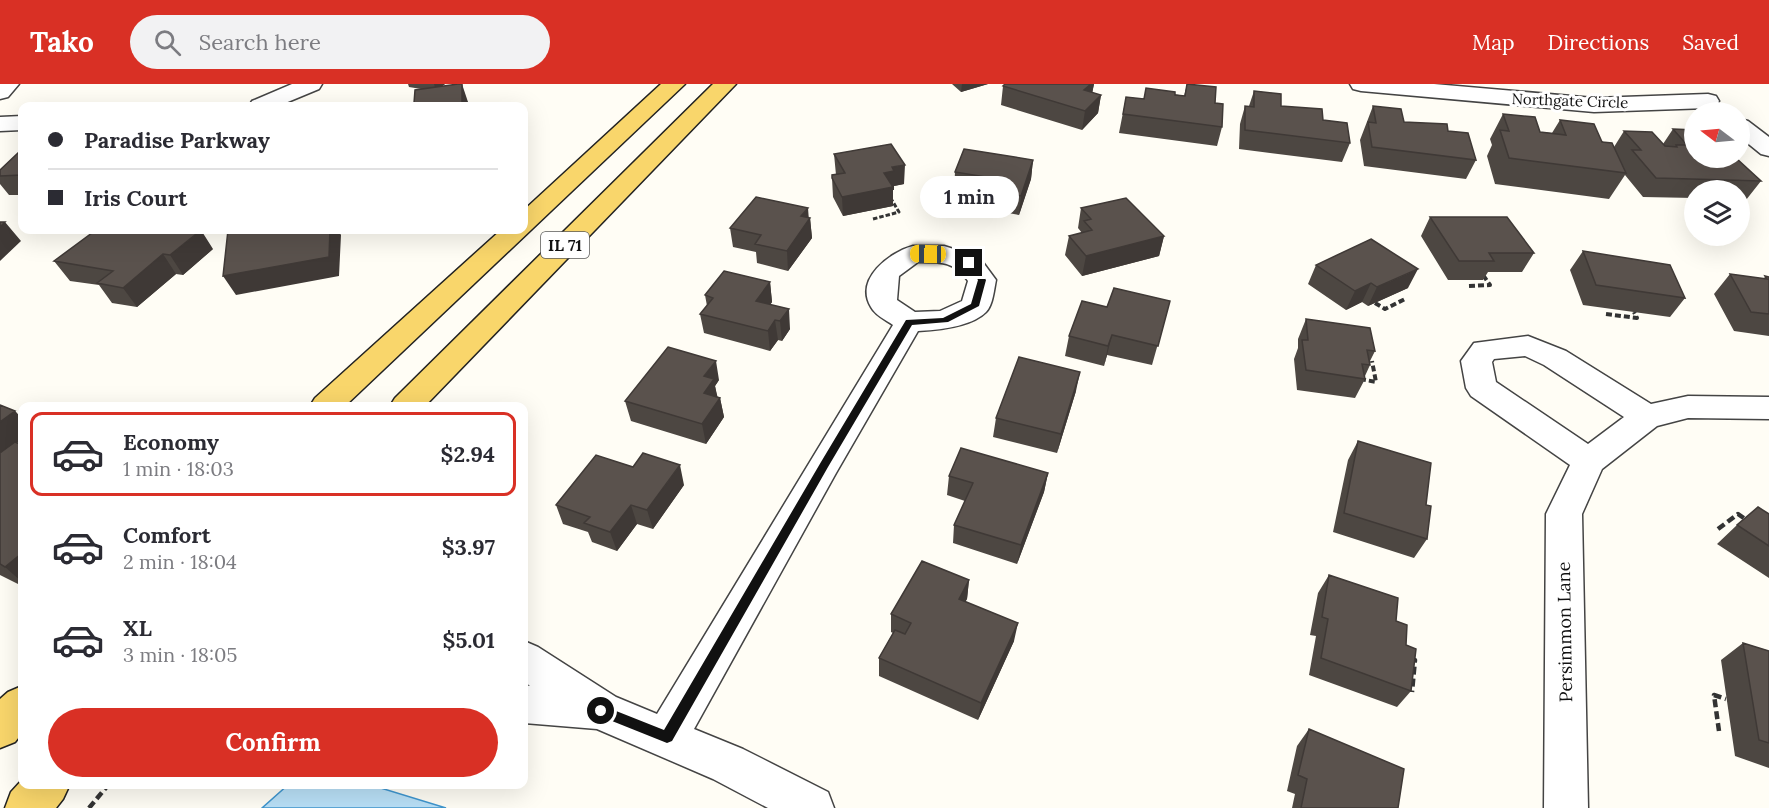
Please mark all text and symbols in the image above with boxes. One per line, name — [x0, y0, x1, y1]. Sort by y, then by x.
search box — [130, 15, 550, 69]
text: Tako — [30, 24, 94, 60]
icon: search — [151, 26, 184, 59]
text: Search here — [199, 28, 321, 56]
text: Map — [1472, 29, 1515, 56]
text: Directions — [1548, 29, 1649, 56]
text: Saved — [1682, 29, 1739, 56]
street label: Northgate Circle — [1511, 89, 1629, 112]
north arrow — [1684, 102, 1750, 168]
map controls — [1684, 102, 1750, 246]
text: Paradise Parkway — [84, 126, 270, 154]
callout: 1 min — [920, 176, 1018, 218]
button: layers — [1684, 180, 1750, 246]
text: Iris Court — [84, 184, 187, 212]
text: 1 min — [944, 184, 995, 209]
road number: IL 71 — [541, 232, 589, 258]
car — [910, 245, 946, 263]
route end — [955, 249, 982, 276]
icon: car — [51, 427, 105, 481]
text: Economy — [123, 428, 219, 456]
text: $2.94 — [441, 440, 495, 468]
text: 1 min · 18:03 — [123, 456, 234, 481]
icon: car — [51, 520, 105, 574]
text: Comfort — [123, 521, 211, 549]
text: $3.97 — [442, 533, 495, 561]
text: 2 min · 18:04 — [123, 549, 237, 574]
street label: Persimmon Lane — [1552, 561, 1577, 703]
icon: car — [51, 613, 105, 667]
text: XL — [123, 614, 152, 642]
text: $5.01 — [442, 626, 495, 654]
text: 3 min · 18:05 — [123, 642, 237, 667]
route start — [587, 697, 614, 724]
button: Confirm — [48, 708, 498, 777]

